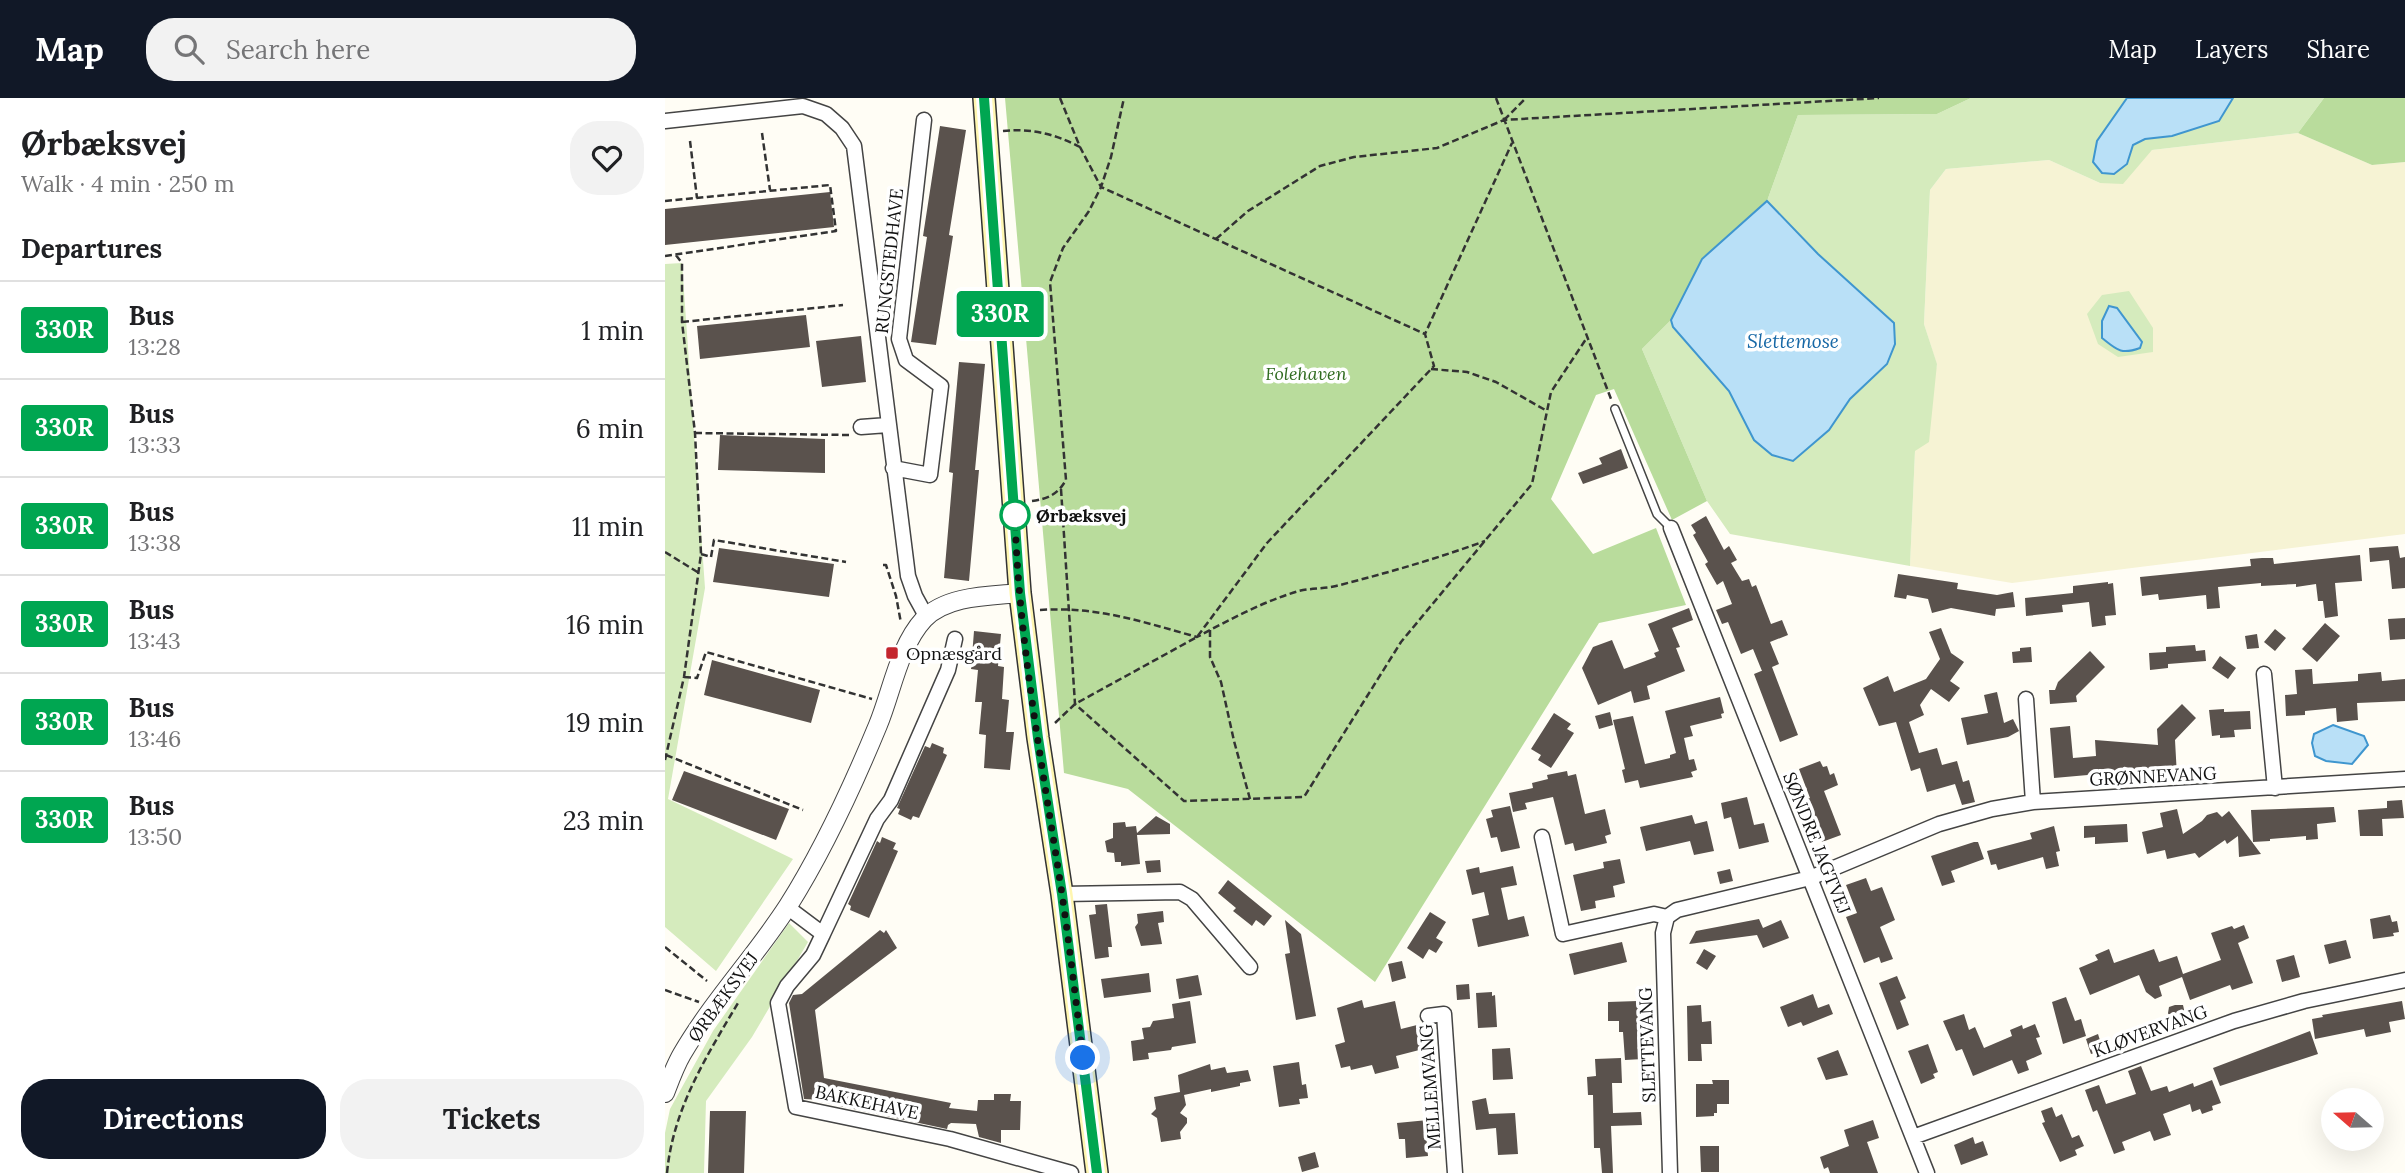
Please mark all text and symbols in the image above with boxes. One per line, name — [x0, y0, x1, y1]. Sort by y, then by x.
search box — [146, 18, 636, 81]
text: Map — [35, 28, 104, 70]
icon: search — [170, 30, 208, 68]
text: Search here — [226, 33, 370, 66]
text: Map — [2108, 34, 2157, 65]
text: Layers — [2195, 34, 2268, 65]
text: Share — [2306, 34, 2370, 65]
button: heart — [570, 121, 644, 195]
text: Ørbæksvej — [21, 122, 187, 164]
text: Walk · 4 min · 250 m — [21, 169, 234, 198]
street label: RUNGSTEDHAVE — [870, 187, 908, 335]
text: Departures — [21, 232, 162, 265]
line badge: 330R — [951, 291, 1049, 337]
text: 330R — [971, 298, 1029, 329]
text: Bus — [129, 299, 174, 332]
text: 330R — [35, 314, 94, 345]
text: 1 min — [581, 314, 644, 347]
water label: Slettemose — [1747, 329, 1839, 353]
text: 13:28 — [129, 332, 181, 361]
park label: Folehaven — [1265, 362, 1347, 385]
text: Bus — [129, 397, 174, 430]
text: 330R — [35, 412, 94, 443]
text: 6 min — [576, 412, 644, 445]
text: 13:33 — [129, 430, 181, 459]
text: Bus — [129, 495, 174, 528]
marker: Ørbæksvej — [1000, 500, 1030, 530]
place label: Ørbæksvej — [1036, 504, 1127, 527]
text: 330R — [35, 510, 94, 541]
text: 11 min — [572, 510, 644, 543]
text: 13:38 — [129, 528, 181, 557]
text: Bus — [129, 593, 174, 626]
text: 330R — [35, 608, 94, 639]
text: 16 min — [566, 608, 644, 641]
text: 13:43 — [129, 626, 181, 655]
place label: Opnæsgård — [906, 642, 1002, 665]
marker: Opnæsgård — [884, 645, 900, 661]
text: Bus — [129, 691, 174, 724]
text: 330R — [35, 706, 94, 737]
text: 19 min — [566, 706, 644, 739]
text: 13:46 — [129, 724, 181, 753]
street label: GRØNNEVANG — [2089, 761, 2217, 791]
street label: SØNDRE JAGTVEJ — [1778, 769, 1856, 918]
text: Bus — [129, 789, 174, 822]
text: 330R — [35, 804, 94, 835]
text: 23 min — [563, 804, 644, 837]
text: 13:50 — [129, 822, 182, 851]
street label: ØRBÆKSVEJ — [683, 947, 763, 1046]
street label: SLETTEVANG — [1633, 987, 1661, 1103]
street label: KLØVERVANG — [2090, 1000, 2211, 1062]
street label: MELLEMVANG — [1414, 1023, 1446, 1151]
your location — [1065, 1040, 1100, 1075]
button: Directions — [21, 1079, 326, 1159]
button: Tickets — [340, 1079, 644, 1159]
street label: BAKKEHAVE — [813, 1080, 921, 1124]
north arrow — [2321, 1088, 2383, 1152]
map controls — [2321, 1088, 2384, 1151]

